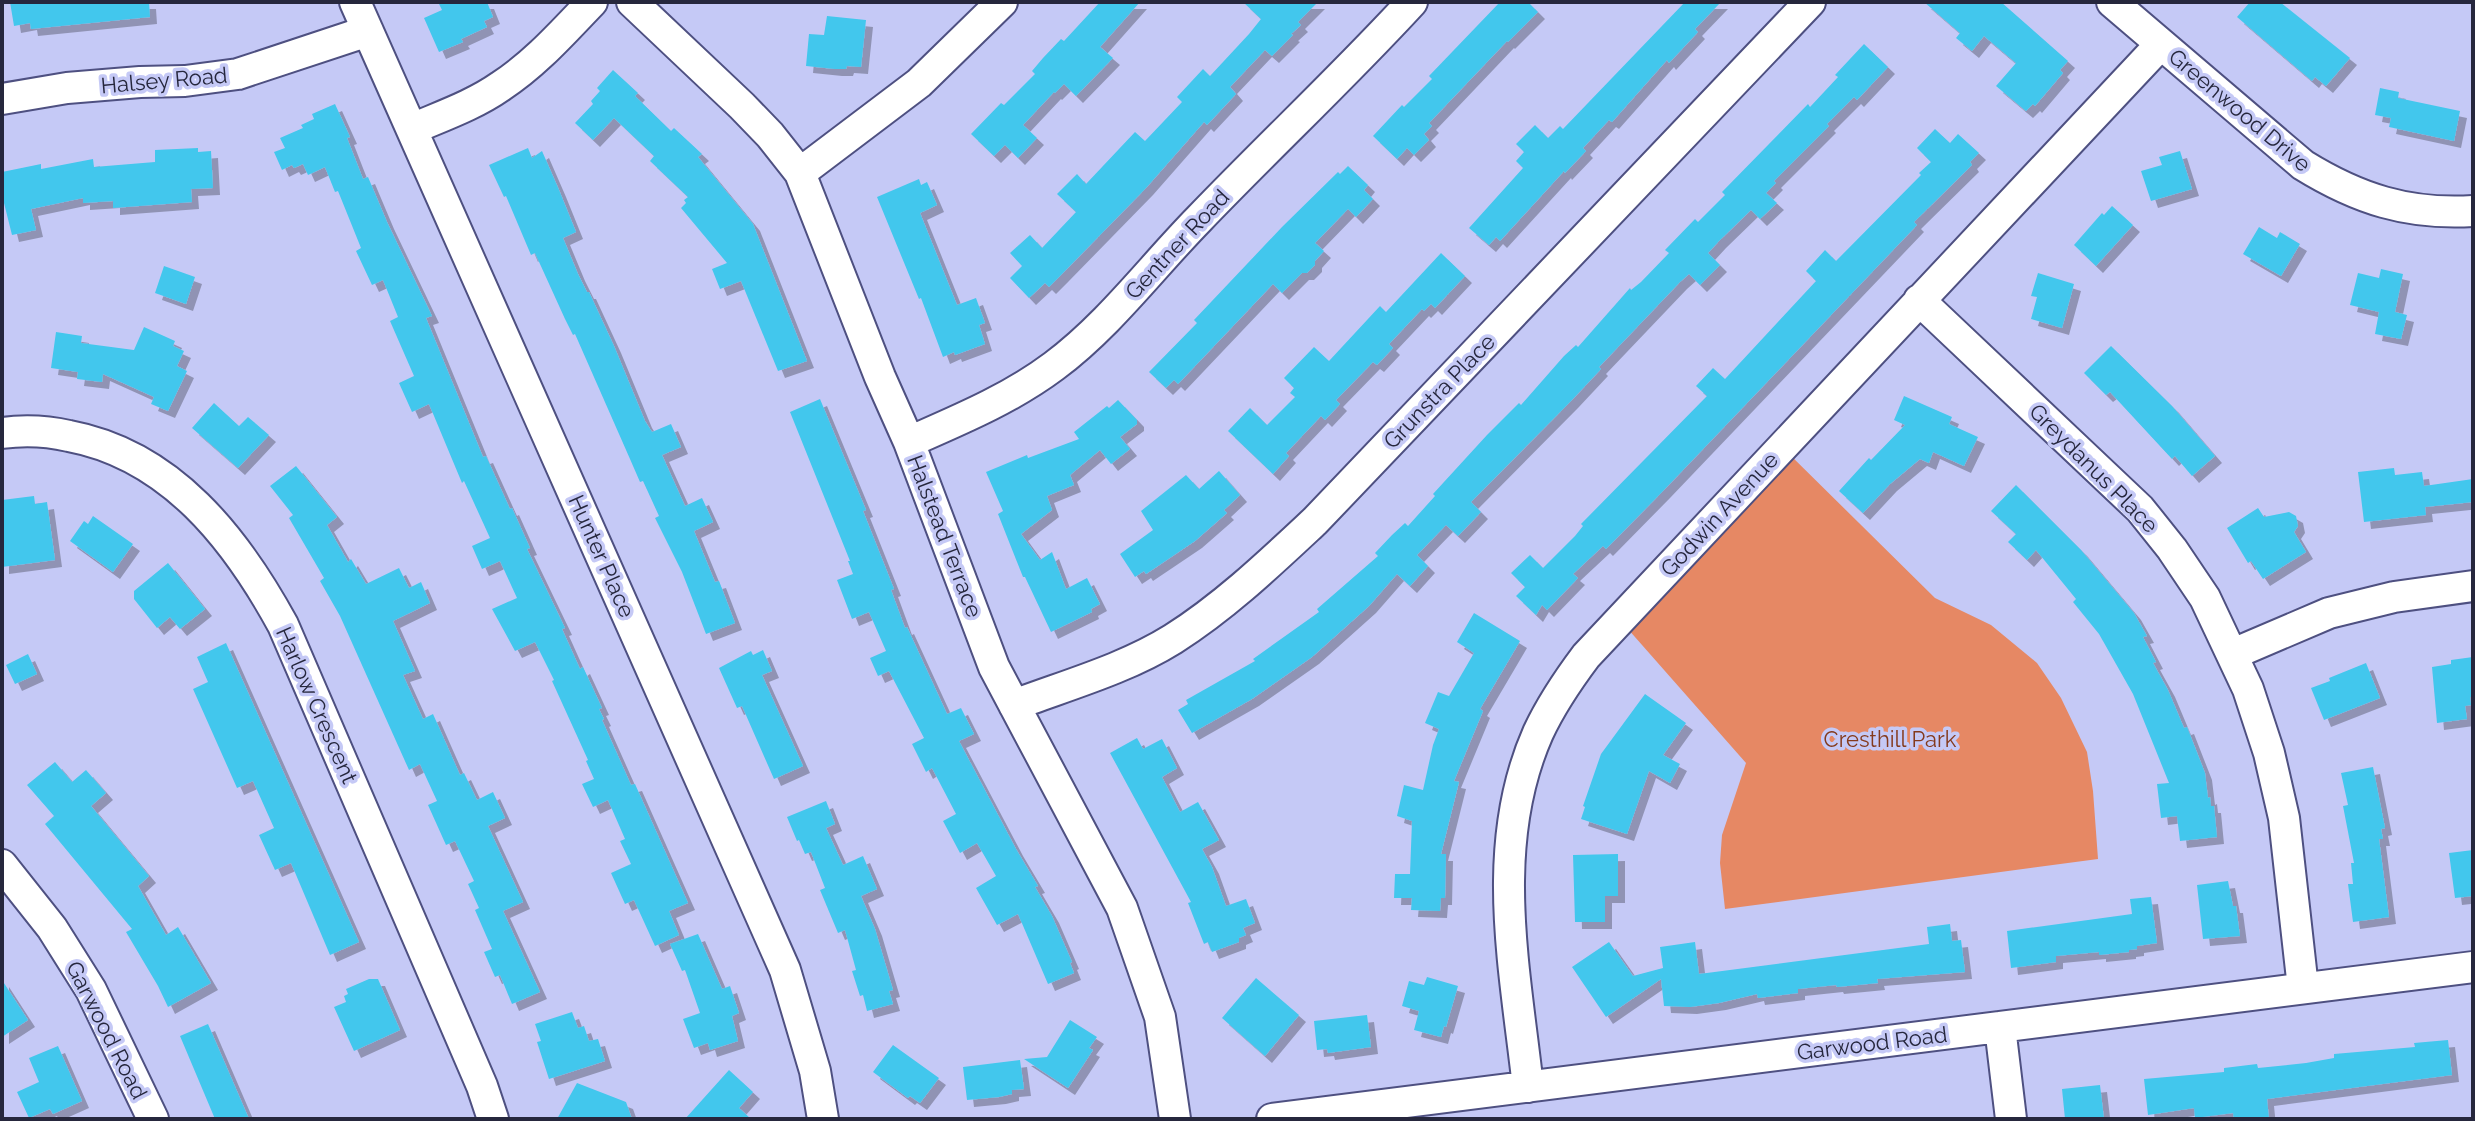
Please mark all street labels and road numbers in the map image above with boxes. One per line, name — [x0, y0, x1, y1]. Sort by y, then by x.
street label: Greenwood Drive — [2164, 43, 2316, 177]
street label: Halsey Road — [100, 62, 228, 98]
street label: Gentner Road — [1120, 184, 1234, 304]
street label: Grunstra Place — [1378, 328, 1500, 454]
street label: Greydanus Place — [2024, 398, 2164, 538]
street label: Godwin Avenue — [1655, 447, 1783, 581]
street label: Halstead Terrace — [902, 451, 988, 621]
street label: Hunter Place — [563, 491, 641, 621]
street label: Harlow Crescent — [271, 623, 363, 788]
street label: Garwood Road — [61, 957, 153, 1103]
street label: Garwood Road — [1795, 1021, 1949, 1065]

